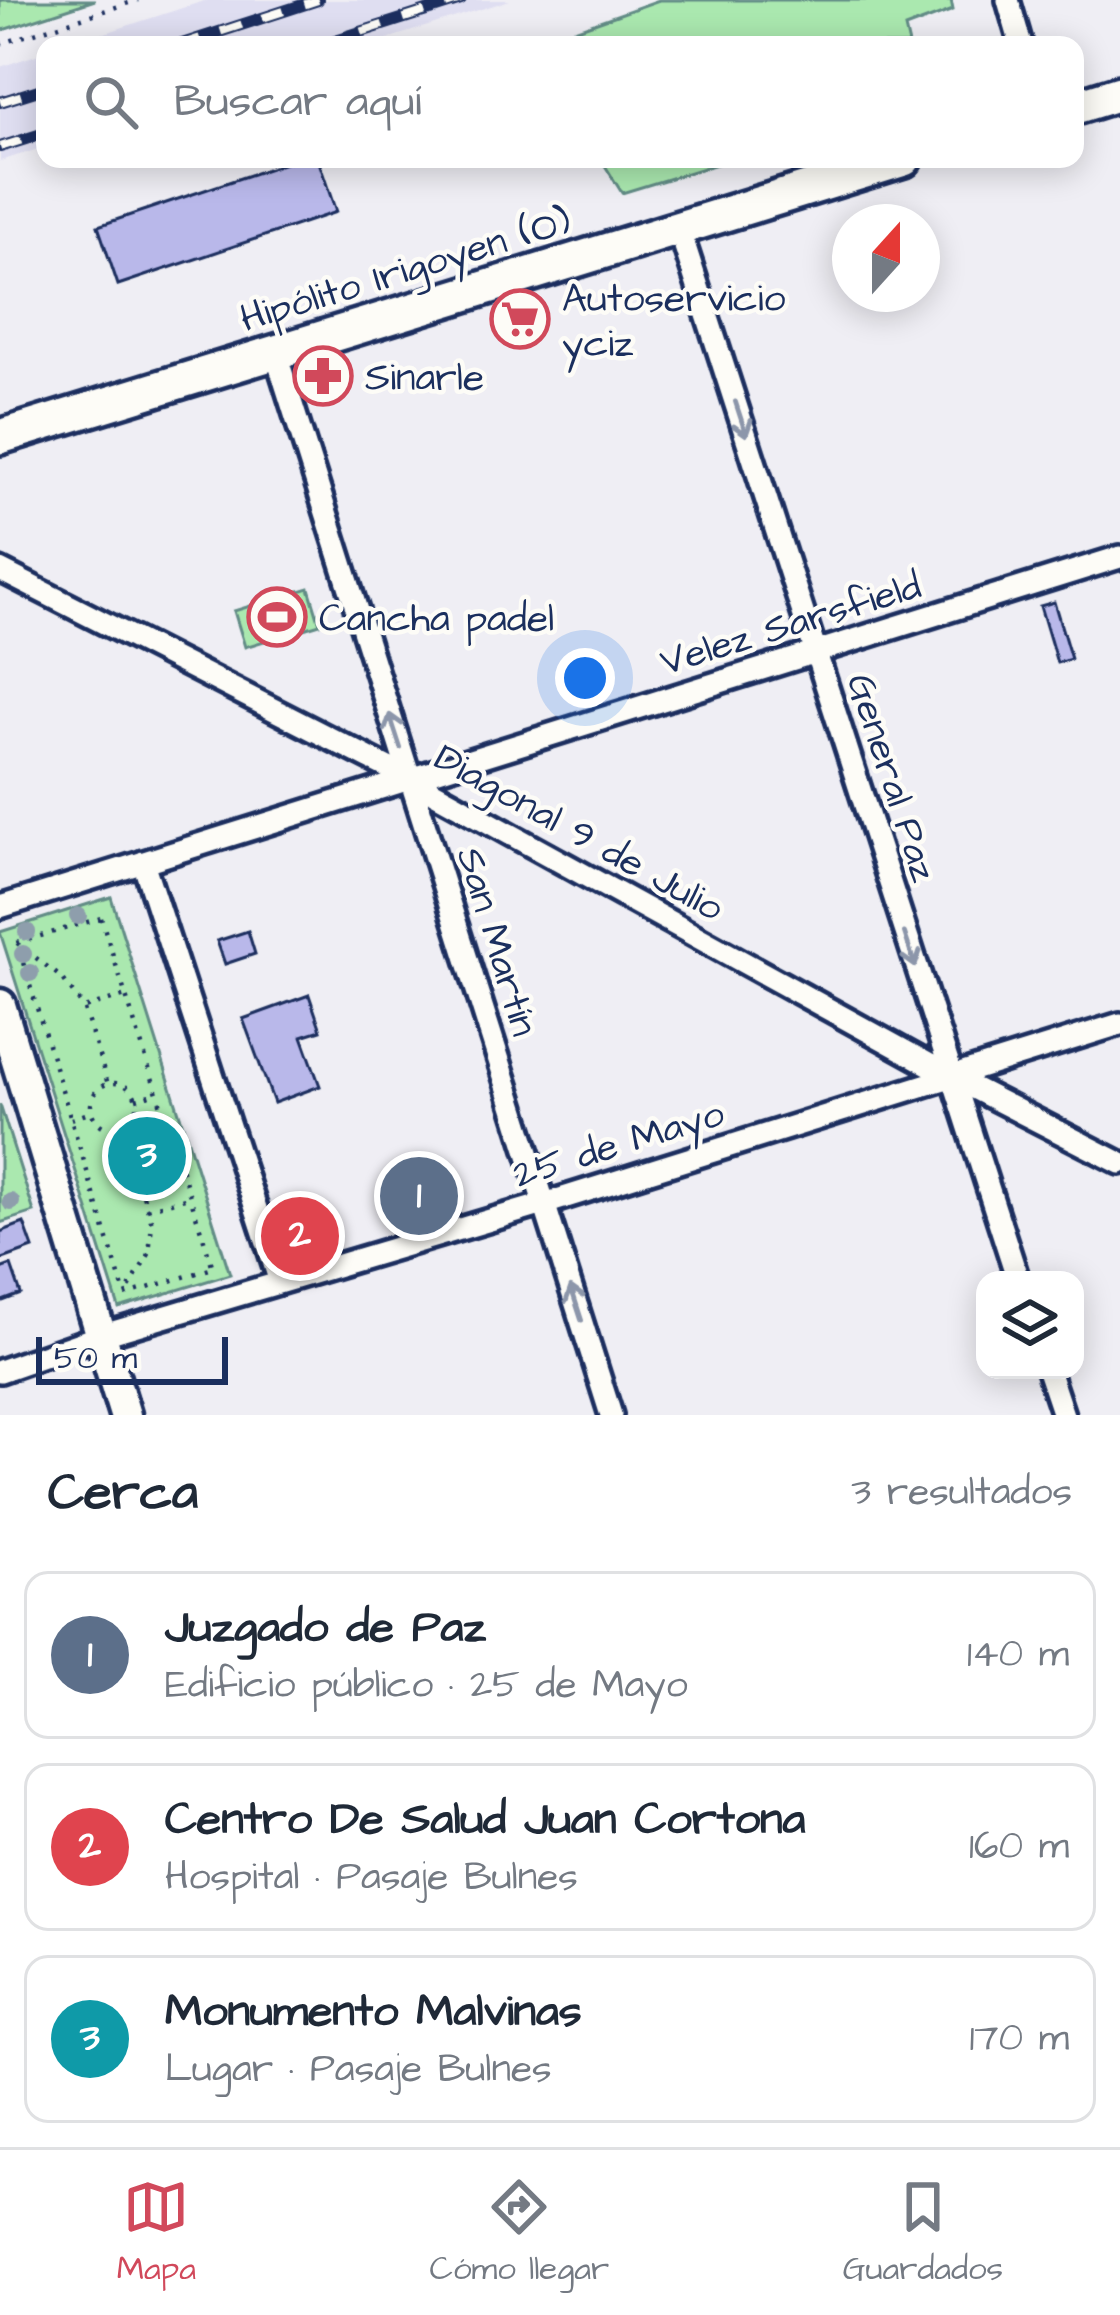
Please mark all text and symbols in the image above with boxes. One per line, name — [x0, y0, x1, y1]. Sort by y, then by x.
search box — [36, 36, 1084, 168]
icon: search — [78, 69, 144, 135]
text: Buscar aquí — [174, 71, 421, 133]
street label: Hipólito Irigoyen (O) — [234, 195, 578, 348]
north arrow — [832, 204, 940, 312]
place label: Autoservicio yciz — [562, 273, 785, 373]
supermarket icon: Autoservicio yciz — [489, 288, 551, 350]
pharmacy icon: Sinarle — [292, 345, 354, 407]
place label: Sinarle — [365, 352, 484, 406]
one-way arrow — [731, 399, 753, 437]
street label: Velez Sarsfield — [654, 560, 928, 690]
sports icon: Cancha padel — [246, 586, 308, 648]
place label: Cancha padel — [319, 593, 554, 647]
your location — [555, 648, 615, 708]
street label: General Paz — [832, 667, 950, 890]
one-way arrow — [383, 713, 405, 751]
street label: Diagonal 9 de Julio — [424, 732, 733, 936]
street label: San Martín — [442, 841, 550, 1043]
one-way arrow — [901, 930, 923, 968]
street label: 25 de Mayo — [507, 1087, 731, 1203]
pin: 3 — [108, 1111, 186, 1201]
pin: 1 — [380, 1151, 458, 1241]
pin: 2 — [261, 1191, 339, 1281]
map controls — [976, 1271, 1084, 1379]
button: layers — [976, 1271, 1084, 1379]
one-way arrow — [563, 1285, 585, 1323]
scale bar — [36, 1331, 228, 1384]
text: 50 m — [54, 1335, 137, 1381]
text: Cerca — [48, 1458, 198, 1529]
text: 3 resultados — [851, 1466, 1072, 1520]
text: Juzgado de Paz — [165, 1597, 486, 1659]
text: 1 — [88, 1628, 93, 1682]
text: 140 m — [967, 1628, 1069, 1682]
text: Edificio público · 25 de Mayo — [165, 1659, 688, 1713]
text: Centro De Salud Juan Cortona — [165, 1789, 805, 1851]
text: 2 — [79, 1820, 101, 1874]
text: 160 m — [969, 1820, 1069, 1874]
text: Hospital · Pasaje Bulnes — [165, 1851, 578, 1905]
text: Monumento Malvinas — [165, 1981, 582, 2043]
text: 3 — [80, 2012, 100, 2066]
text: 170 m — [969, 2012, 1069, 2066]
text: Lugar · Pasaje Bulnes — [165, 2043, 552, 2097]
tab: Mapa — [117, 2174, 196, 2292]
tab: Cómo llegar — [430, 2174, 609, 2292]
tab: Guardados — [843, 2174, 1003, 2292]

